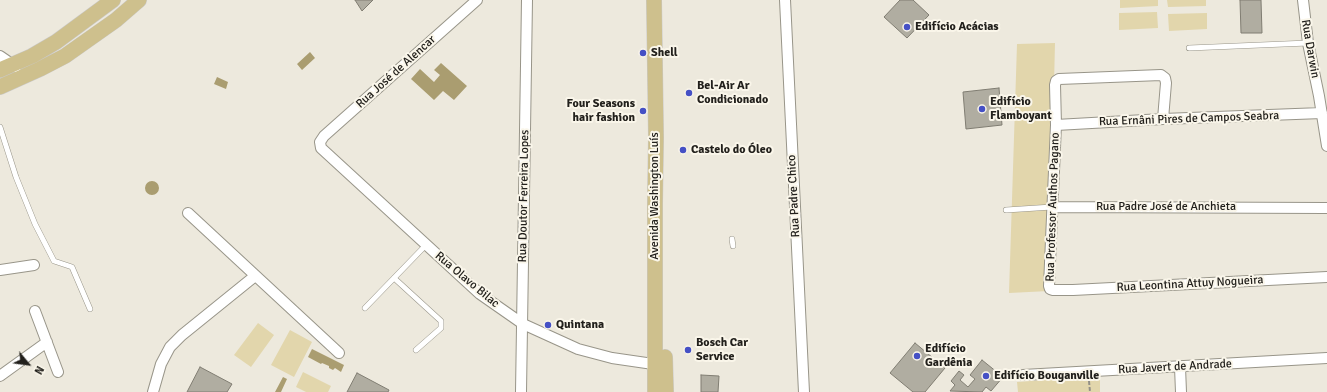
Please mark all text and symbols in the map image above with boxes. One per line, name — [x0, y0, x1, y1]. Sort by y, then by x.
street label: Rua Darwin — [1298, 19, 1322, 79]
place label: Edifício Acácias — [915, 20, 999, 34]
marker: Edifício Acácias — [902, 22, 912, 32]
street label: Rua José de Alencar — [353, 32, 439, 112]
place label: Shell — [651, 46, 678, 60]
marker: Shell — [638, 48, 648, 58]
place label: Bel-Air Ar Condicionado — [697, 79, 768, 107]
marker: Bel-Air Ar Condicionado — [684, 88, 694, 98]
place label: Edifício Flamboyant — [990, 95, 1052, 123]
place label: Four Seasons hair fashion — [566, 97, 635, 125]
marker: Edifício Flamboyant — [977, 104, 987, 114]
marker: Four Seasons hair fashion — [638, 106, 648, 116]
street label: Rua Ernâni Pires de Campos Seabra — [1099, 109, 1279, 129]
street label: Rua Doutor Ferreira Lopes — [516, 129, 532, 263]
street label: Avenida Washington Luís — [648, 132, 662, 260]
street label: Rua Professor Authos Pagano — [1043, 132, 1063, 282]
place label: Castelo do Óleo — [691, 143, 772, 157]
marker: Castelo do Óleo — [678, 145, 688, 155]
street label: Rua Padre Chico — [785, 154, 803, 238]
street label: Rua Padre José de Anchieta — [1096, 200, 1236, 214]
street label: Rua Olavo Bilac — [432, 249, 502, 311]
street label: Rua Leontina Attuy Nogueira — [1116, 273, 1264, 295]
place label: Quintana — [556, 318, 604, 332]
marker: Quintana — [543, 320, 553, 330]
place label: Bosch Car Service — [696, 336, 748, 364]
place label: Edifício Gardênia — [925, 342, 972, 370]
north arrow — [8, 344, 48, 384]
marker: Bosch Car Service — [683, 345, 693, 355]
marker: Edifício Gardênia — [912, 351, 922, 361]
street label: Rua Javert de Andrade — [1118, 357, 1232, 377]
text: N — [31, 364, 46, 377]
place label: Edifício Bouganville — [994, 369, 1099, 383]
marker: Edifício Bouganville — [981, 371, 991, 381]

